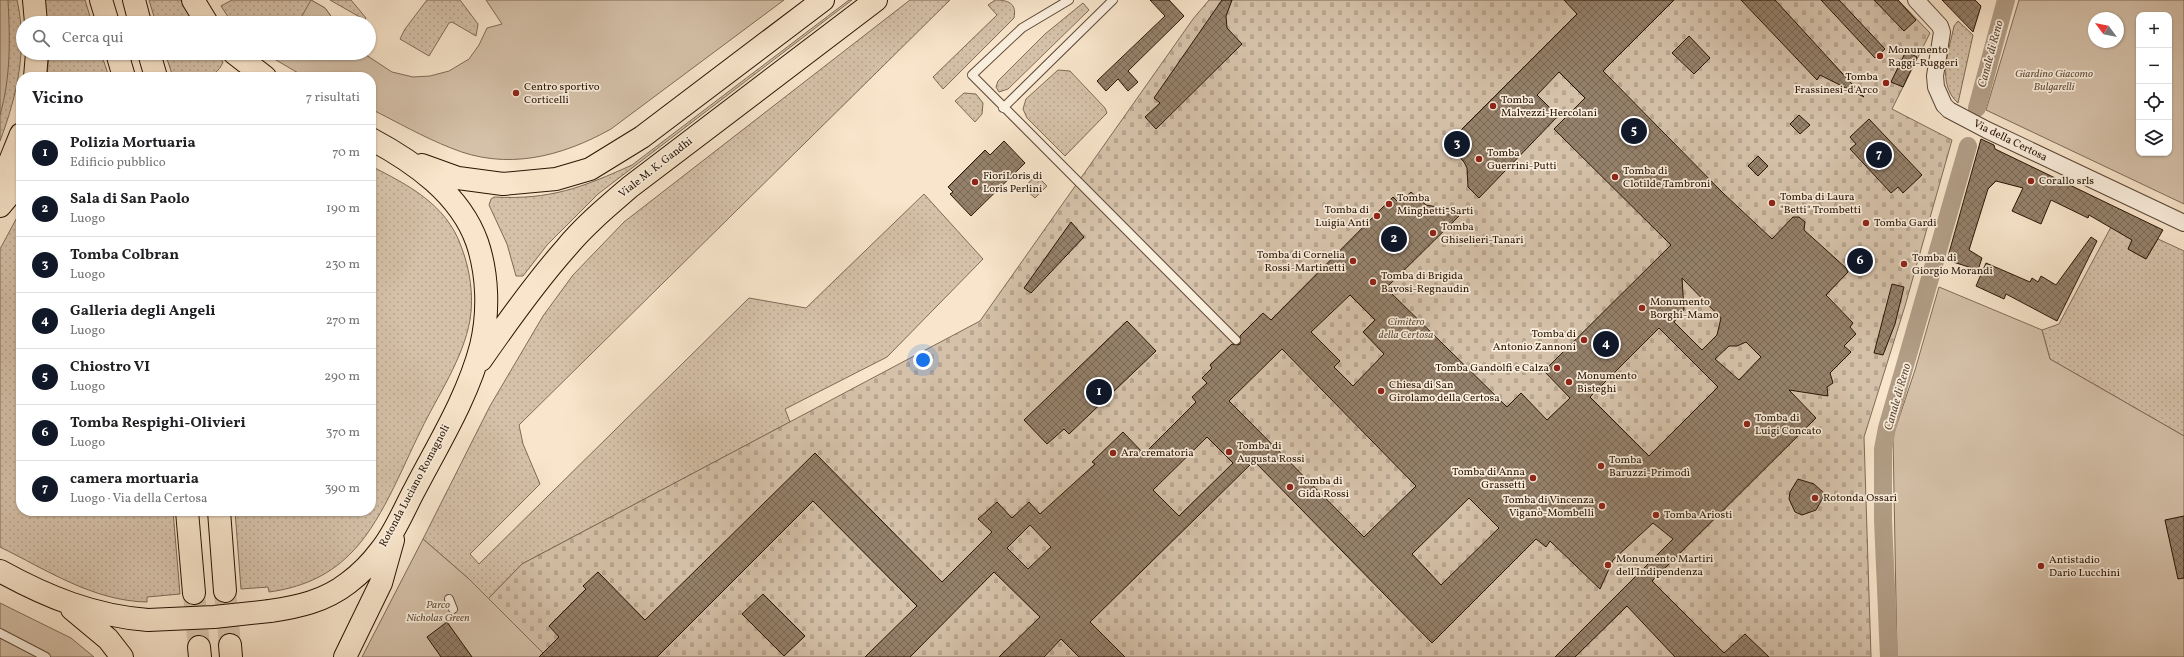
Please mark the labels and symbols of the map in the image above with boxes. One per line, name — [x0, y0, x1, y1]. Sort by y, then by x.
north arrow — [2088, 12, 2124, 48]
water label: Canale di Reno — [1974, 18, 2008, 89]
place label: Monumento Raggi-Ruggeri — [1888, 43, 1958, 71]
marker: Monumento Raggi-Ruggeri — [1875, 51, 1885, 61]
park label: Giardino Giacomo Bulgarelli — [2015, 67, 2093, 95]
place label: Tomba Frassinesi-d'Arco — [1795, 70, 1879, 98]
marker: Tomba Frassinesi-d'Arco — [1881, 78, 1891, 88]
place label: Centro sportivo Corticelli — [524, 80, 600, 108]
marker: Centro sportivo Corticelli — [511, 88, 521, 98]
place label: Tomba Malvezzi-Hercolani — [1501, 93, 1597, 121]
marker: Tomba Malvezzi-Hercolani — [1488, 101, 1498, 111]
pin: 5 — [1621, 116, 1647, 146]
street label: Via della Certosa — [1971, 117, 2050, 166]
pin: 3 — [1444, 129, 1470, 159]
street label: Viale M. K. Gandhi — [616, 134, 696, 202]
pin: 7 — [1866, 140, 1892, 170]
place label: Tomba Guerrini-Putti — [1487, 146, 1557, 174]
marker: Tomba Guerrini-Putti — [1474, 154, 1484, 164]
place label: Tomba di Clotilde Tambroni — [1623, 164, 1710, 192]
place label: FioriLoris di Loris Perlini — [983, 169, 1042, 197]
marker: Tomba di Clotilde Tambroni — [1610, 172, 1620, 182]
place label: Corallo srls — [2039, 174, 2094, 189]
marker: Corallo srls — [2026, 176, 2036, 186]
marker: FioriLoris di Loris Perlini — [970, 177, 980, 187]
place label: Tomba di Laura "Betti" Trombetti — [1780, 190, 1861, 218]
place label: Tomba Minghetti-Sarti — [1397, 191, 1473, 219]
marker: Tomba di Laura "Betti" Trombetti — [1767, 198, 1777, 208]
marker: Tomba Minghetti-Sarti — [1384, 199, 1394, 209]
place label: Tomba di Luigia Anti — [1315, 203, 1369, 231]
marker: Tomba di Luigia Anti — [1372, 211, 1382, 221]
place label: Tomba Gardi — [1874, 216, 1937, 231]
marker: Tomba Gardi — [1861, 218, 1871, 228]
place label: Tomba Ghiselieri-Tanari — [1441, 220, 1524, 248]
pin: 2 — [1381, 224, 1407, 254]
marker: Tomba Ghiselieri-Tanari — [1428, 228, 1438, 238]
pin: 6 — [1847, 246, 1873, 276]
place label: Tomba di Cornelia Rossi-Martinetti — [1257, 248, 1346, 276]
place label: Tomba di Giorgio Morandi — [1912, 251, 1993, 279]
marker: Tomba di Cornelia Rossi-Martinetti — [1348, 256, 1358, 266]
marker: Tomba di Giorgio Morandi — [1899, 259, 1909, 269]
place label: Tomba di Brigida Bavosi-Regnaudin — [1381, 269, 1470, 297]
marker: Tomba di Brigida Bavosi-Regnaudin — [1368, 277, 1378, 287]
place label: Monumento Borghi-Mamo — [1650, 295, 1719, 323]
marker: Monumento Borghi-Mamo — [1637, 303, 1647, 313]
park label: Cimitero della Certosa — [1379, 315, 1433, 343]
place label: Tomba di Antonio Zannoni — [1493, 327, 1576, 355]
pin: 4 — [1593, 329, 1619, 359]
marker: Tomba di Antonio Zannoni — [1579, 335, 1589, 345]
your location — [913, 350, 933, 370]
place label: Tomba Gandolfi e Calza — [1435, 361, 1550, 376]
water label: Canale di Reno — [1881, 361, 1915, 432]
marker: Tomba Gandolfi e Calza — [1552, 363, 1562, 373]
place label: Monumento Bisteghi — [1577, 369, 1637, 397]
pin: 1 — [1086, 377, 1112, 407]
marker: Monumento Bisteghi — [1564, 377, 1574, 387]
place label: Chiesa di San Girolamo della Certosa — [1389, 378, 1500, 406]
marker: Chiesa di San Girolamo della Certosa — [1376, 386, 1386, 396]
place label: Tomba di Luigi Concato — [1755, 411, 1821, 439]
marker: Tomba di Luigi Concato — [1742, 419, 1752, 429]
street label: Rotonda Luciano Romagnoli — [376, 422, 454, 550]
place label: Tomba di Augusta Rossi — [1237, 439, 1305, 467]
place label: Ara crematoria — [1121, 446, 1194, 461]
marker: Tomba di Augusta Rossi — [1224, 447, 1234, 457]
marker: Ara crematoria — [1108, 448, 1118, 458]
place label: Tomba Baruzzi-Primodì — [1609, 453, 1690, 481]
marker: Tomba Baruzzi-Primodì — [1596, 461, 1606, 471]
place label: Tomba di Anna Grassetti — [1452, 465, 1526, 493]
marker: Tomba di Anna Grassetti — [1528, 473, 1538, 483]
place label: Tomba di Gida Rossi — [1298, 474, 1349, 502]
marker: Tomba di Gida Rossi — [1285, 482, 1295, 492]
place label: Rotonda Ossari — [1823, 491, 1897, 506]
place label: Tomba di Vincenza Viganò-Mombelli — [1503, 493, 1595, 521]
marker: Rotonda Ossari — [1810, 493, 1820, 503]
marker: Tomba di Vincenza Viganò-Mombelli — [1597, 501, 1607, 511]
place label: Tomba Ariosti — [1664, 508, 1732, 523]
marker: Tomba Ariosti — [1651, 510, 1661, 520]
place label: Monumento Martiri dell'Indipendenza — [1616, 552, 1713, 580]
place label: Antistadio Dario Lucchini — [2049, 553, 2120, 581]
marker: Monumento Martiri dell'Indipendenza — [1603, 560, 1613, 570]
marker: Antistadio Dario Lucchini — [2036, 561, 2046, 571]
park label: Parco Nicholas Green — [406, 598, 470, 626]

